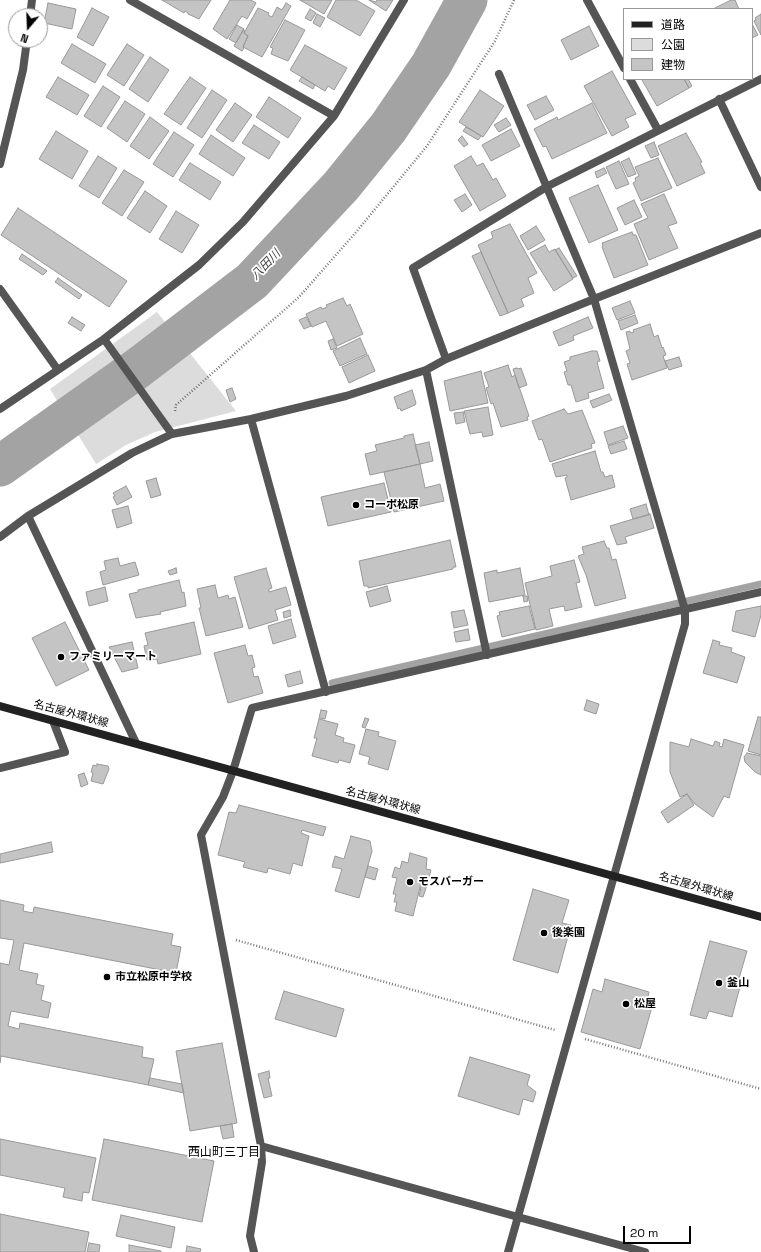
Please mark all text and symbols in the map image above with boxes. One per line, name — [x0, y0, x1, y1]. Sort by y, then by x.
north arrow — [8, 8, 48, 48]
legend — [623, 8, 753, 80]
text: 道路 — [661, 17, 685, 33]
text: N — [19, 31, 30, 46]
text: 公園 — [661, 37, 685, 53]
text: 建物 — [661, 57, 685, 73]
water label: 八田川 — [248, 247, 284, 283]
place label: コーポ松原 — [364, 498, 419, 512]
marker: コーポ松原 — [351, 500, 361, 510]
place label: ファミリーマート — [69, 650, 157, 664]
marker: ファミリーマート — [56, 652, 66, 662]
street label: 名古屋外環状線 — [32, 698, 110, 730]
street label: 名古屋外環状線 — [344, 785, 422, 817]
street label: 名古屋外環状線 — [657, 870, 735, 904]
place label: モスバーガー — [418, 875, 484, 889]
marker: モスバーガー — [405, 877, 415, 887]
place label: 後楽園 — [552, 926, 585, 940]
marker: 後楽園 — [539, 928, 549, 938]
place label: 市立松原中学校 — [115, 970, 192, 984]
marker: 市立松原中学校 — [102, 972, 112, 982]
place label: 釜山 — [727, 976, 749, 990]
marker: 釜山 — [714, 978, 724, 988]
place label: 松屋 — [634, 997, 656, 1011]
marker: 松屋 — [621, 999, 631, 1009]
district label: 西山町三丁目 — [188, 1146, 260, 1160]
scale bar — [625, 1218, 693, 1244]
text: 20 m — [630, 1225, 658, 1241]

